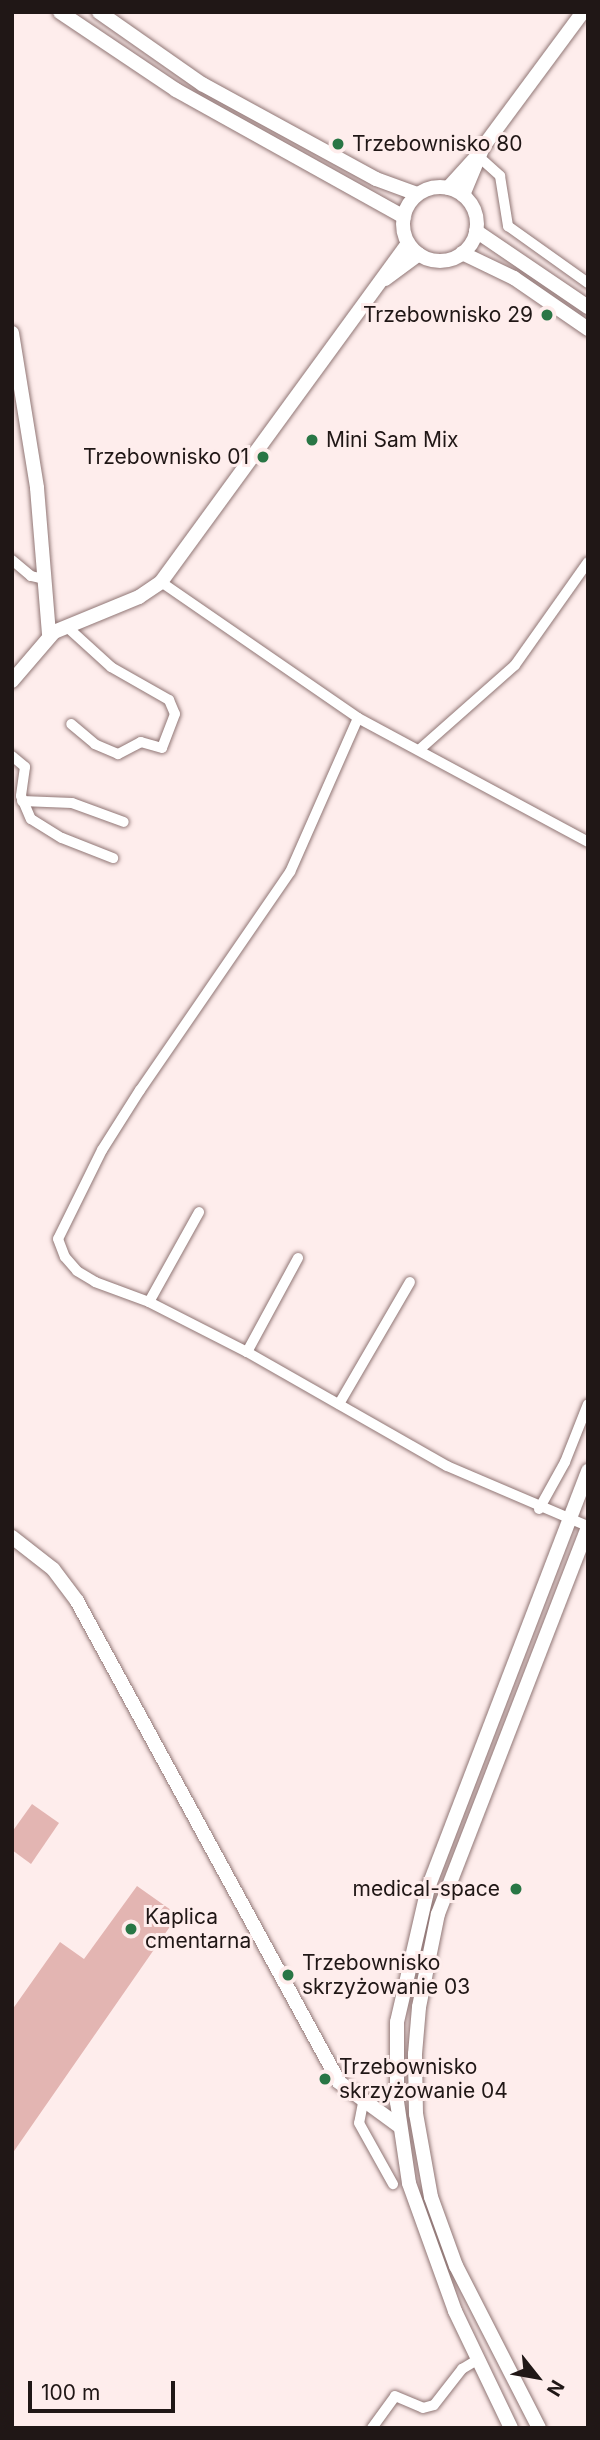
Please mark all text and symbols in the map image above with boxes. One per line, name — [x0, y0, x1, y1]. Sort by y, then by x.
place label: Trzebownisko 80 — [352, 131, 522, 157]
marker: Trzebownisko 80 — [330, 136, 346, 152]
place label: Trzebownisko 29 — [363, 302, 533, 328]
marker: Trzebownisko 29 — [539, 307, 555, 323]
place label: Mini Sam Mix — [326, 427, 459, 453]
marker: Mini Sam Mix — [304, 432, 320, 448]
place label: Trzebownisko 01 — [83, 444, 249, 470]
marker: Trzebownisko 01 — [255, 449, 271, 465]
place label: medical-space — [352, 1876, 500, 1902]
marker: medical-space — [506, 1879, 526, 1899]
place label: Kaplica cmentarna — [145, 1904, 251, 1954]
marker: Kaplica cmentarna — [123, 1921, 139, 1937]
place label: Trzebownisko skrzyżowanie 03 — [302, 1950, 470, 2000]
marker: Trzebownisko skrzyżowanie 03 — [280, 1967, 296, 1983]
place label: Trzebownisko skrzyżowanie 04 — [339, 2054, 508, 2104]
marker: Trzebownisko skrzyżowanie 04 — [317, 2071, 333, 2087]
north arrow — [502, 2342, 572, 2412]
scale bar — [32, 2366, 178, 2410]
text: N — [542, 2376, 569, 2400]
text: 100 m — [41, 2380, 100, 2405]

